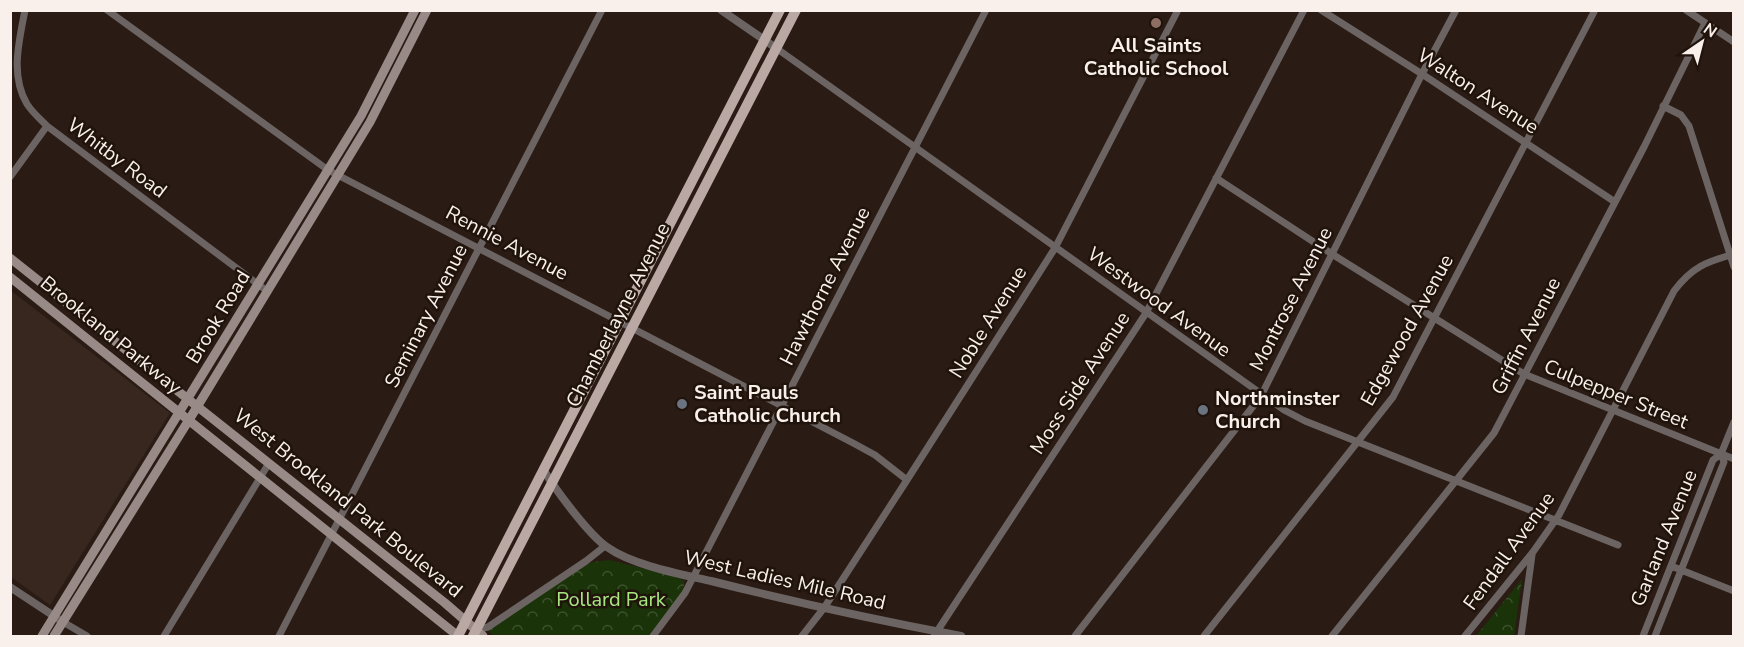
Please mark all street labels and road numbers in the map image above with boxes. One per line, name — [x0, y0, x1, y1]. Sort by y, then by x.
street label: Walton Avenue — [1412, 42, 1544, 140]
street label: Whitby Road — [62, 112, 172, 204]
street label: Rennie Avenue — [441, 199, 573, 287]
street label: Hawthorne Avenue — [773, 202, 877, 370]
street label: Chamberlayne Avenue — [560, 218, 676, 412]
street label: Montrose Avenue — [1243, 222, 1339, 376]
street label: Seminary Avenue — [378, 240, 474, 392]
street label: Westwood Avenue — [1082, 241, 1236, 363]
street label: Edgewood Avenue — [1354, 249, 1460, 411]
street label: Noble Avenue — [943, 261, 1033, 383]
street label: Brook Road — [180, 265, 256, 369]
street label: Brookland Parkway — [35, 270, 188, 401]
street label: Griffin Avenue — [1485, 273, 1567, 399]
street label: Moss Side Avenue — [1024, 306, 1136, 460]
street label: Culpepper Street — [1540, 353, 1693, 436]
street label: West Brookland Park Boulevard — [228, 402, 468, 604]
street label: Garland Avenue — [1624, 466, 1704, 610]
street label: Fendall Avenue — [1457, 486, 1561, 616]
street label: West Ladies Mile Road — [682, 544, 888, 616]

